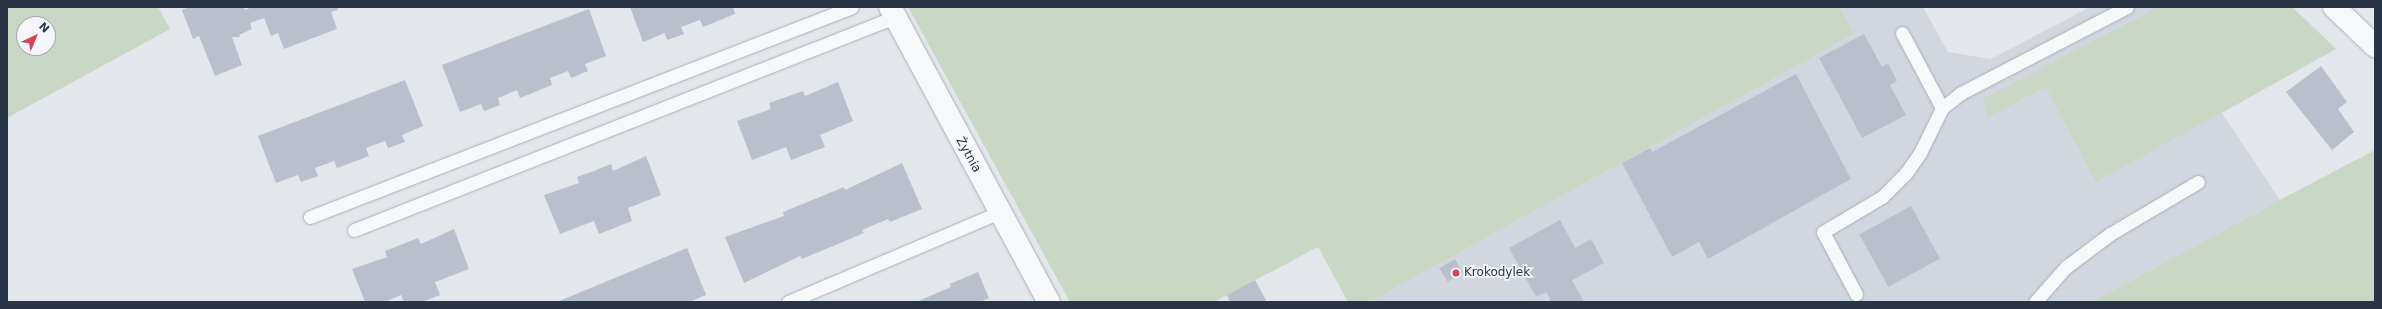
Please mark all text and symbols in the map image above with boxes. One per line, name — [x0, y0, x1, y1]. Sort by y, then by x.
north arrow — [16, 16, 56, 56]
text: N — [36, 20, 52, 36]
street label: Żytnia — [952, 135, 984, 175]
place label: Krokodylek — [1464, 266, 1530, 280]
marker: Krokodylek — [1451, 268, 1461, 278]

